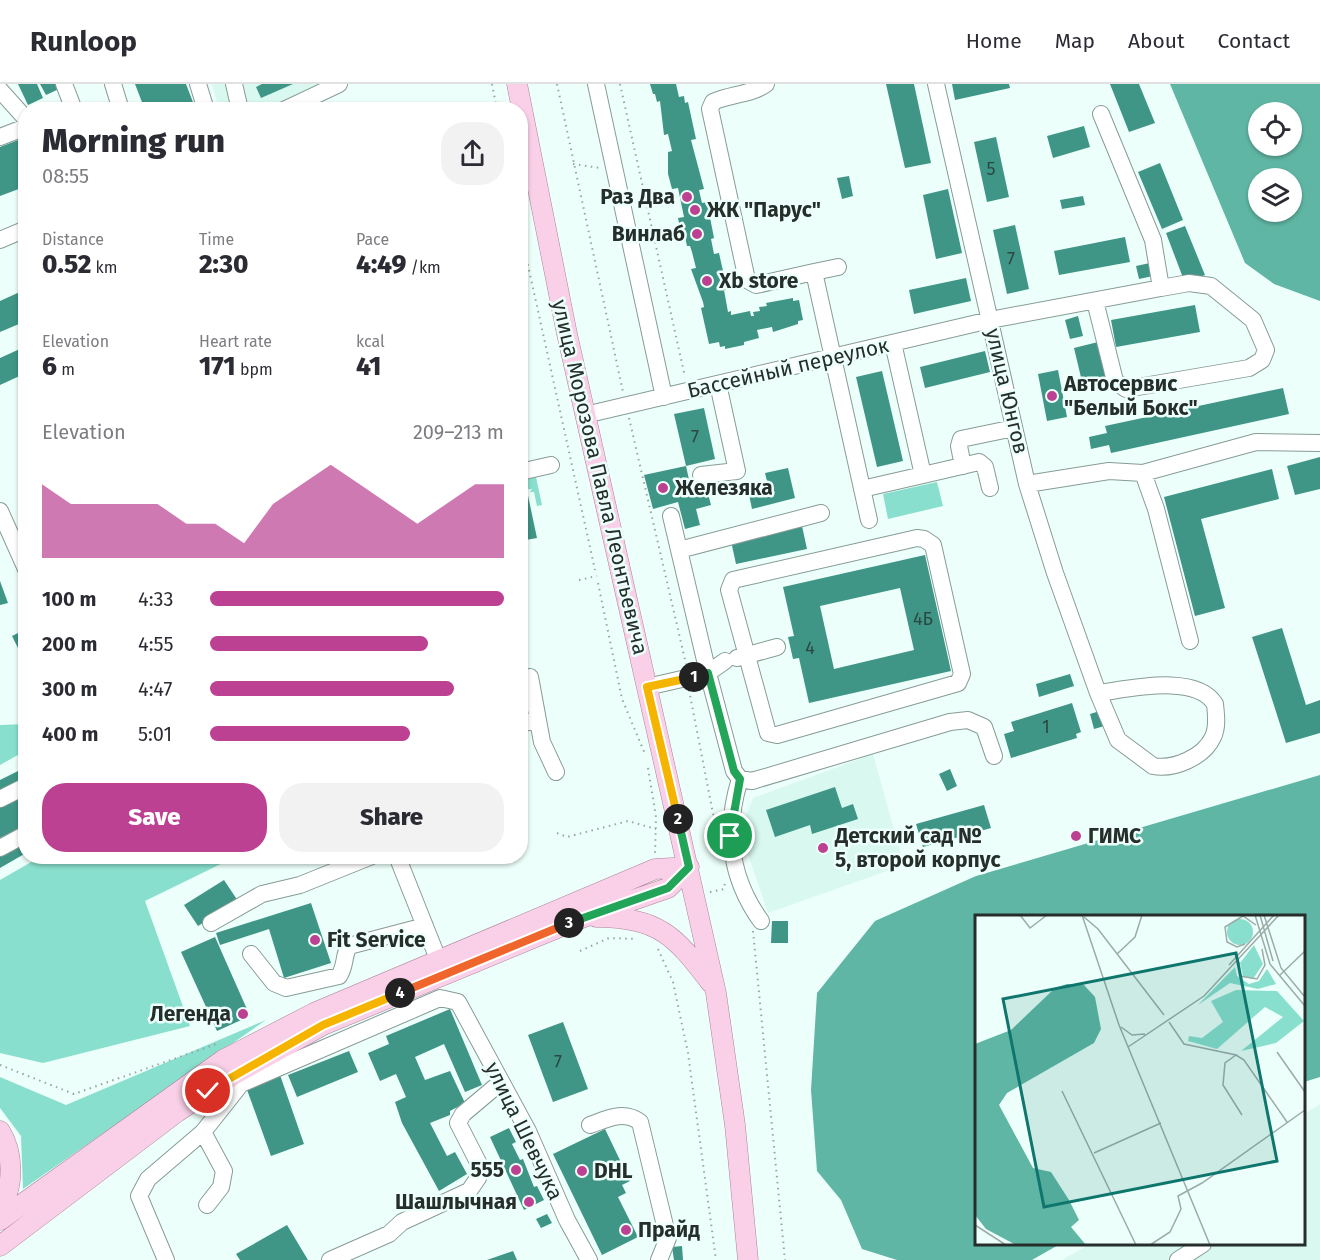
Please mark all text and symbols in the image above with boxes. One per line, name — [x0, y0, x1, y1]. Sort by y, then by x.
text: Runloop — [30, 25, 137, 58]
text: Home — [966, 28, 1022, 54]
text: Map — [1055, 28, 1095, 54]
text: About — [1128, 28, 1185, 54]
text: Contact — [1218, 28, 1290, 54]
map controls — [1248, 102, 1302, 222]
button: locate — [1248, 102, 1302, 156]
text: Morning run — [42, 121, 225, 161]
button: share — [441, 122, 504, 185]
house number: 5 — [986, 158, 996, 180]
text: 08:55 — [42, 164, 89, 188]
button: layers — [1248, 168, 1302, 222]
place label: Раз Два — [600, 184, 675, 210]
marker: Раз Два — [680, 190, 694, 204]
place label: ЖК "Парус" — [706, 197, 821, 223]
marker: ЖК "Парус" — [688, 203, 702, 217]
place label: Винлаб — [612, 221, 685, 247]
marker: Винлаб — [690, 227, 704, 241]
text: Distance — [42, 230, 104, 249]
text: Time — [199, 230, 234, 249]
text: Pace — [356, 230, 389, 249]
house number: 7 — [1007, 248, 1015, 270]
text: 0.52 — [42, 249, 91, 280]
text: 2:30 — [199, 249, 248, 280]
text: 4:49 — [356, 249, 406, 280]
text: km — [91, 258, 118, 277]
text: /km — [406, 258, 441, 277]
place label: Xb store — [718, 268, 799, 294]
marker: Xb store — [700, 274, 714, 288]
street label: улица Морозова Павла Леонтьевича — [546, 297, 654, 657]
street label: улица Юнгов — [980, 326, 1034, 456]
text: Elevation — [42, 332, 109, 351]
text: Heart rate — [199, 332, 272, 351]
text: kcal — [356, 332, 385, 351]
street label: Бассейный переулок — [685, 332, 891, 404]
text: 6 — [42, 351, 57, 382]
text: 171 — [199, 351, 236, 382]
text: 41 — [356, 351, 381, 382]
text: m — [57, 360, 75, 379]
text: bpm — [236, 360, 273, 379]
place label: Автосервис "Белый Бокс" — [1063, 371, 1198, 421]
marker: Автосервис "Белый Бокс" — [1045, 389, 1059, 403]
text: Elevation — [42, 420, 126, 444]
text: 209–213 m — [413, 420, 504, 444]
house number: 7 — [691, 426, 699, 448]
place label: Железяка — [674, 475, 773, 501]
marker: Железяка — [656, 481, 670, 495]
text: 100 m — [42, 587, 96, 611]
text: 4:33 — [138, 587, 174, 611]
house number: 4Б — [913, 608, 933, 630]
text: 200 m — [42, 632, 97, 656]
text: 4:55 — [138, 632, 173, 656]
house number: 4 — [805, 637, 815, 659]
pin: 1 — [679, 662, 709, 692]
text: 1 — [690, 667, 698, 686]
text: 300 m — [42, 677, 97, 701]
text: 4:47 — [138, 677, 172, 701]
house number: 1 — [1042, 716, 1050, 738]
text: 400 m — [42, 722, 98, 746]
text: 5:01 — [138, 722, 172, 746]
button: Save — [42, 783, 267, 852]
button: Share — [279, 783, 504, 852]
pin: 2 — [663, 804, 693, 834]
text: 2 — [674, 809, 682, 828]
pin — [704, 810, 755, 861]
icon: arrive — [713, 819, 746, 852]
place label: Детский сад № 5, второй корпус — [834, 823, 1000, 873]
place label: ГИМС — [1088, 823, 1141, 849]
marker: ГИМС — [1069, 829, 1083, 843]
marker: Детский сад № 5, второй корпус — [816, 841, 830, 855]
pin: 3 — [554, 908, 584, 938]
text: 3 — [565, 913, 573, 932]
inset map — [975, 915, 1305, 1245]
place label: Fit Service — [327, 927, 426, 953]
marker: Fit Service — [308, 933, 322, 947]
pin: 4 — [385, 978, 415, 1008]
text: 4 — [395, 983, 405, 1002]
place label: Легенда — [150, 1001, 231, 1027]
marker: Легенда — [236, 1007, 250, 1021]
house number: 7 — [554, 1051, 562, 1073]
street label: улица Шевчука — [479, 1058, 569, 1204]
pin — [182, 1065, 233, 1116]
icon: check — [191, 1074, 224, 1107]
place label: 555 — [470, 1157, 504, 1183]
place label: DHL — [594, 1158, 633, 1184]
marker: 555 — [509, 1163, 523, 1177]
marker: DHL — [575, 1164, 589, 1178]
place label: Шашлычная — [395, 1189, 517, 1215]
marker: Шашлычная — [522, 1195, 536, 1209]
place label: Прайд — [638, 1217, 700, 1243]
marker: Прайд — [619, 1223, 633, 1237]

